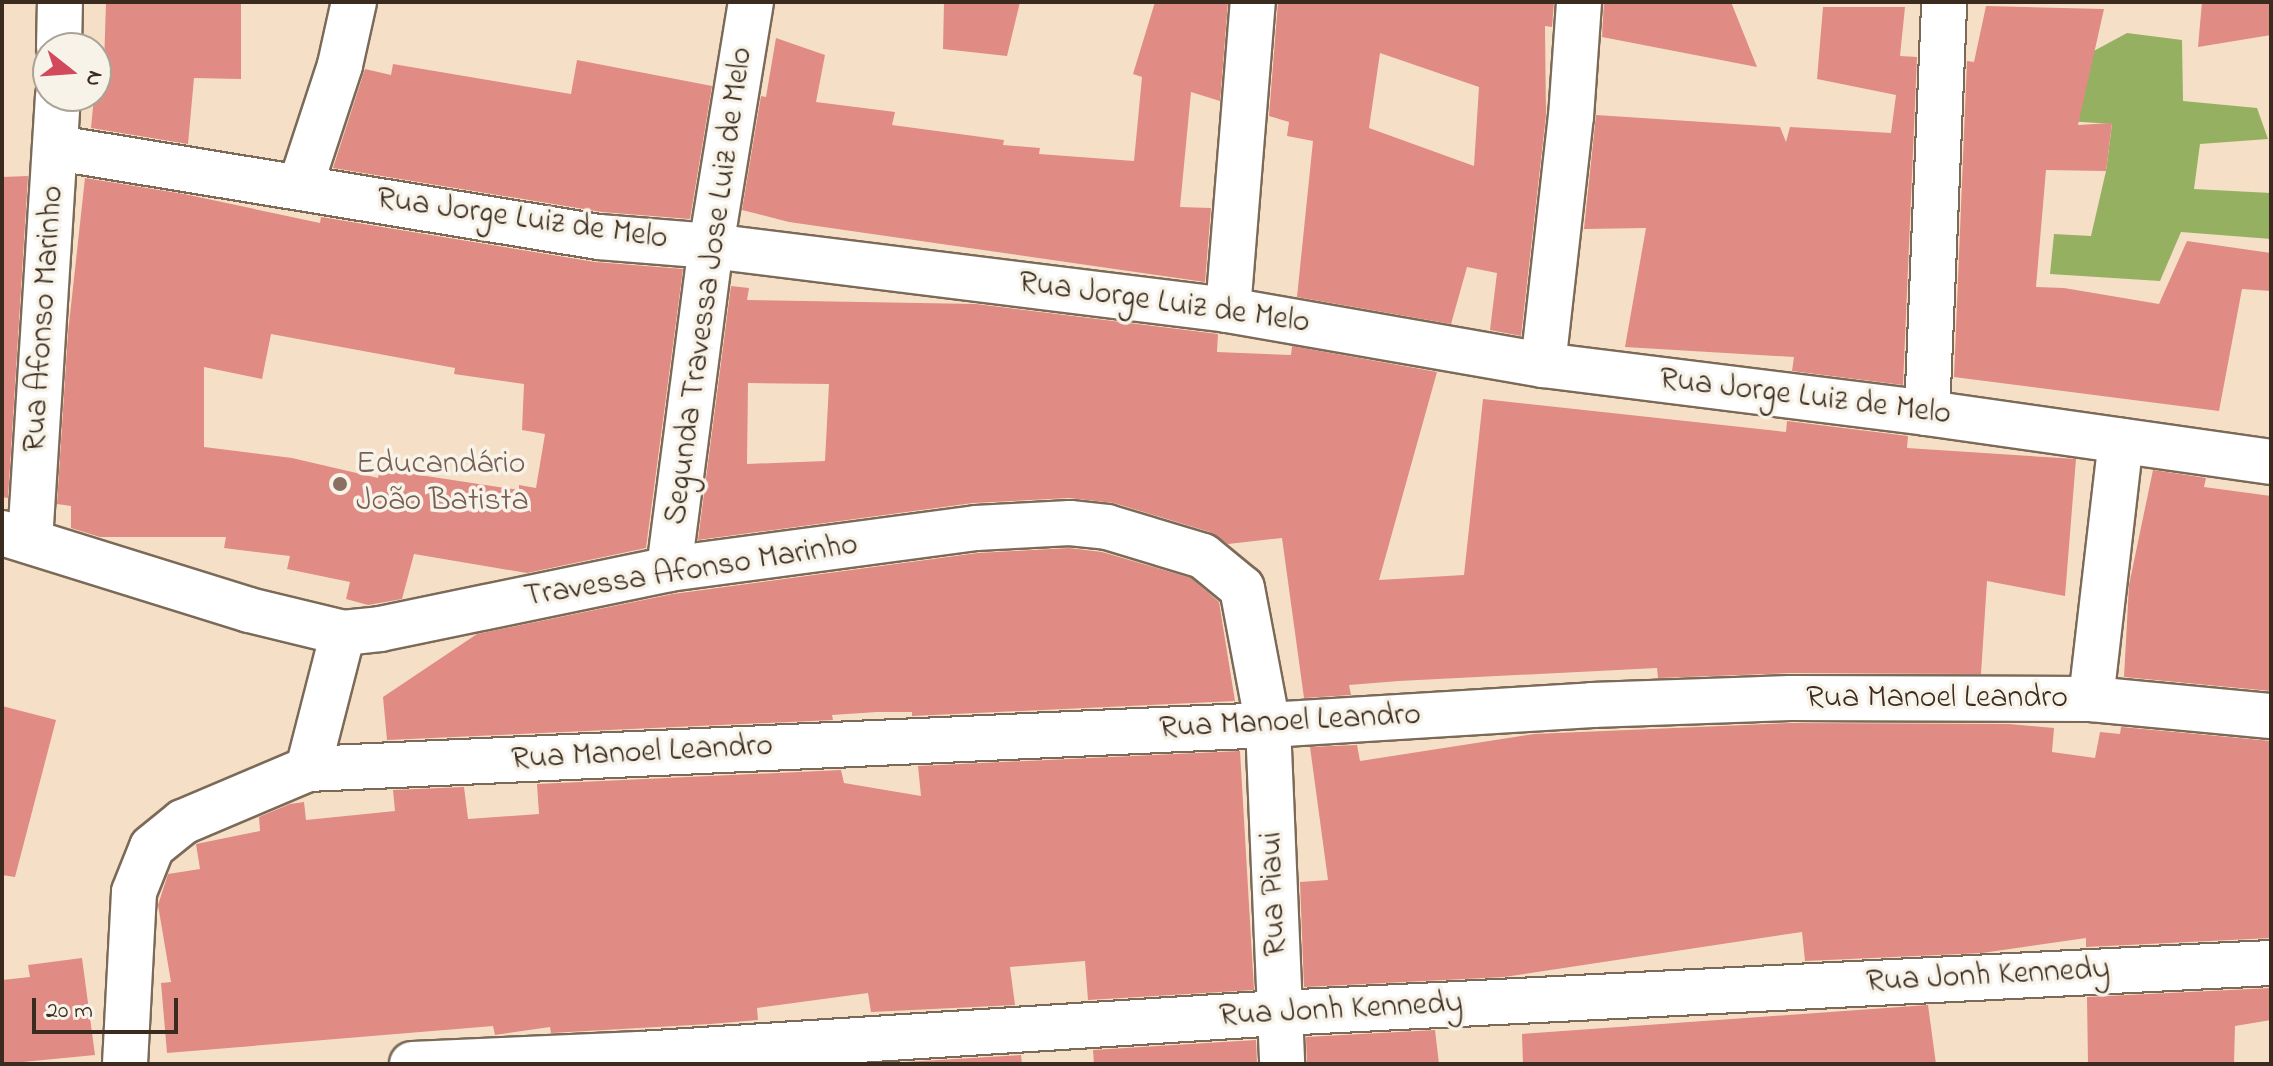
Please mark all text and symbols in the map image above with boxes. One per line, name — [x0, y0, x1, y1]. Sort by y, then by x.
north arrow — [32, 32, 112, 112]
street label: Segunda Travessa Jose Luiz de Melo — [657, 45, 763, 527]
text: N — [76, 67, 111, 90]
street label: Rua Jorge Luiz de Melo — [374, 181, 670, 259]
street label: Rua Afonso Marinho — [17, 184, 73, 454]
street label: Rua Jorge Luiz de Melo — [1016, 265, 1312, 343]
street label: Rua Jorge Luiz de Melo — [1657, 361, 1953, 435]
place label: Educandário João Batista — [356, 447, 529, 522]
marker: Educandário João Batista — [331, 475, 349, 493]
street label: Travessa Afonso Marinho — [522, 527, 860, 617]
street label: Rua Manoel Leandro — [1806, 680, 2068, 718]
street label: Rua Manoel Leandro — [1158, 697, 1422, 749]
street label: Rua Manoel Leandro — [510, 728, 774, 780]
street label: Rua Piaui — [1254, 831, 1296, 957]
street label: Rua Jonh Kennedy — [1865, 951, 2111, 1003]
scale bar — [36, 982, 182, 1032]
street label: Rua Jonh Kennedy — [1218, 985, 1464, 1037]
text: 20 m — [46, 994, 93, 1029]

